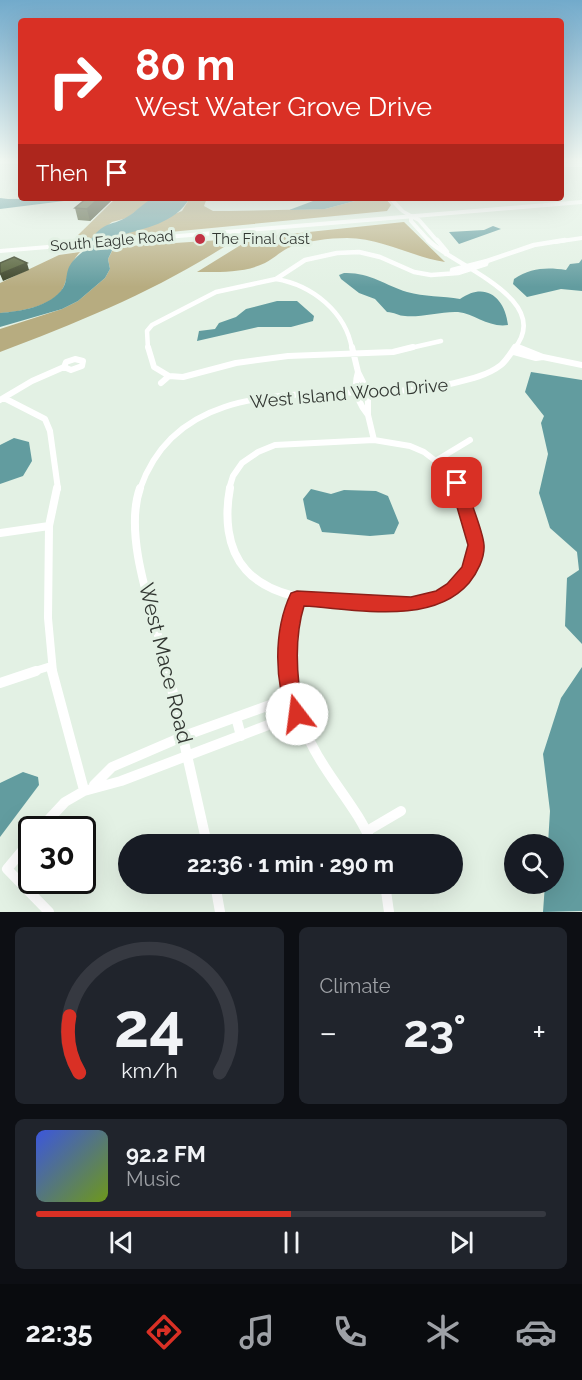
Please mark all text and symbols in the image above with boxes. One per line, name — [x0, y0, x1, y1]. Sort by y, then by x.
text: 80 m — [135, 41, 235, 90]
icon: right — [36, 42, 114, 120]
text: West Water Grove Drive — [135, 91, 432, 122]
icon: arrive — [100, 156, 133, 189]
text: Then — [36, 160, 88, 186]
street label: South Eagle Road — [50, 227, 174, 255]
place label: The Final Cast — [212, 230, 310, 248]
marker: The Final Cast — [193, 232, 207, 246]
street label: West Island Wood Drive — [249, 374, 449, 412]
pin — [431, 457, 482, 508]
icon: arrive — [440, 466, 473, 499]
street label: West Mace Road — [134, 580, 198, 746]
position arrow — [265, 682, 329, 746]
speed limit sign: 30 — [18, 816, 96, 894]
map controls — [504, 834, 564, 894]
button: search — [504, 834, 564, 894]
text: 22:36 · 1 min · 290 m — [187, 851, 394, 877]
text: Climate — [320, 974, 391, 998]
text: 24 — [114, 988, 185, 1062]
text: 23° — [404, 1005, 466, 1058]
text: − — [320, 1013, 337, 1052]
text: + — [532, 1013, 546, 1052]
text: km/h — [121, 1058, 178, 1083]
text: 92.2 FM — [126, 1141, 206, 1167]
text: Music — [126, 1167, 180, 1191]
icon: previous — [105, 1226, 138, 1259]
icon: pause — [275, 1226, 308, 1259]
icon: next — [445, 1226, 478, 1259]
icon: directions — [143, 1311, 185, 1353]
icon: music — [236, 1311, 278, 1353]
icon: phone — [329, 1311, 371, 1353]
icon: climate — [422, 1311, 464, 1353]
icon: car — [515, 1311, 557, 1353]
text: 22:35 — [25, 1317, 93, 1348]

